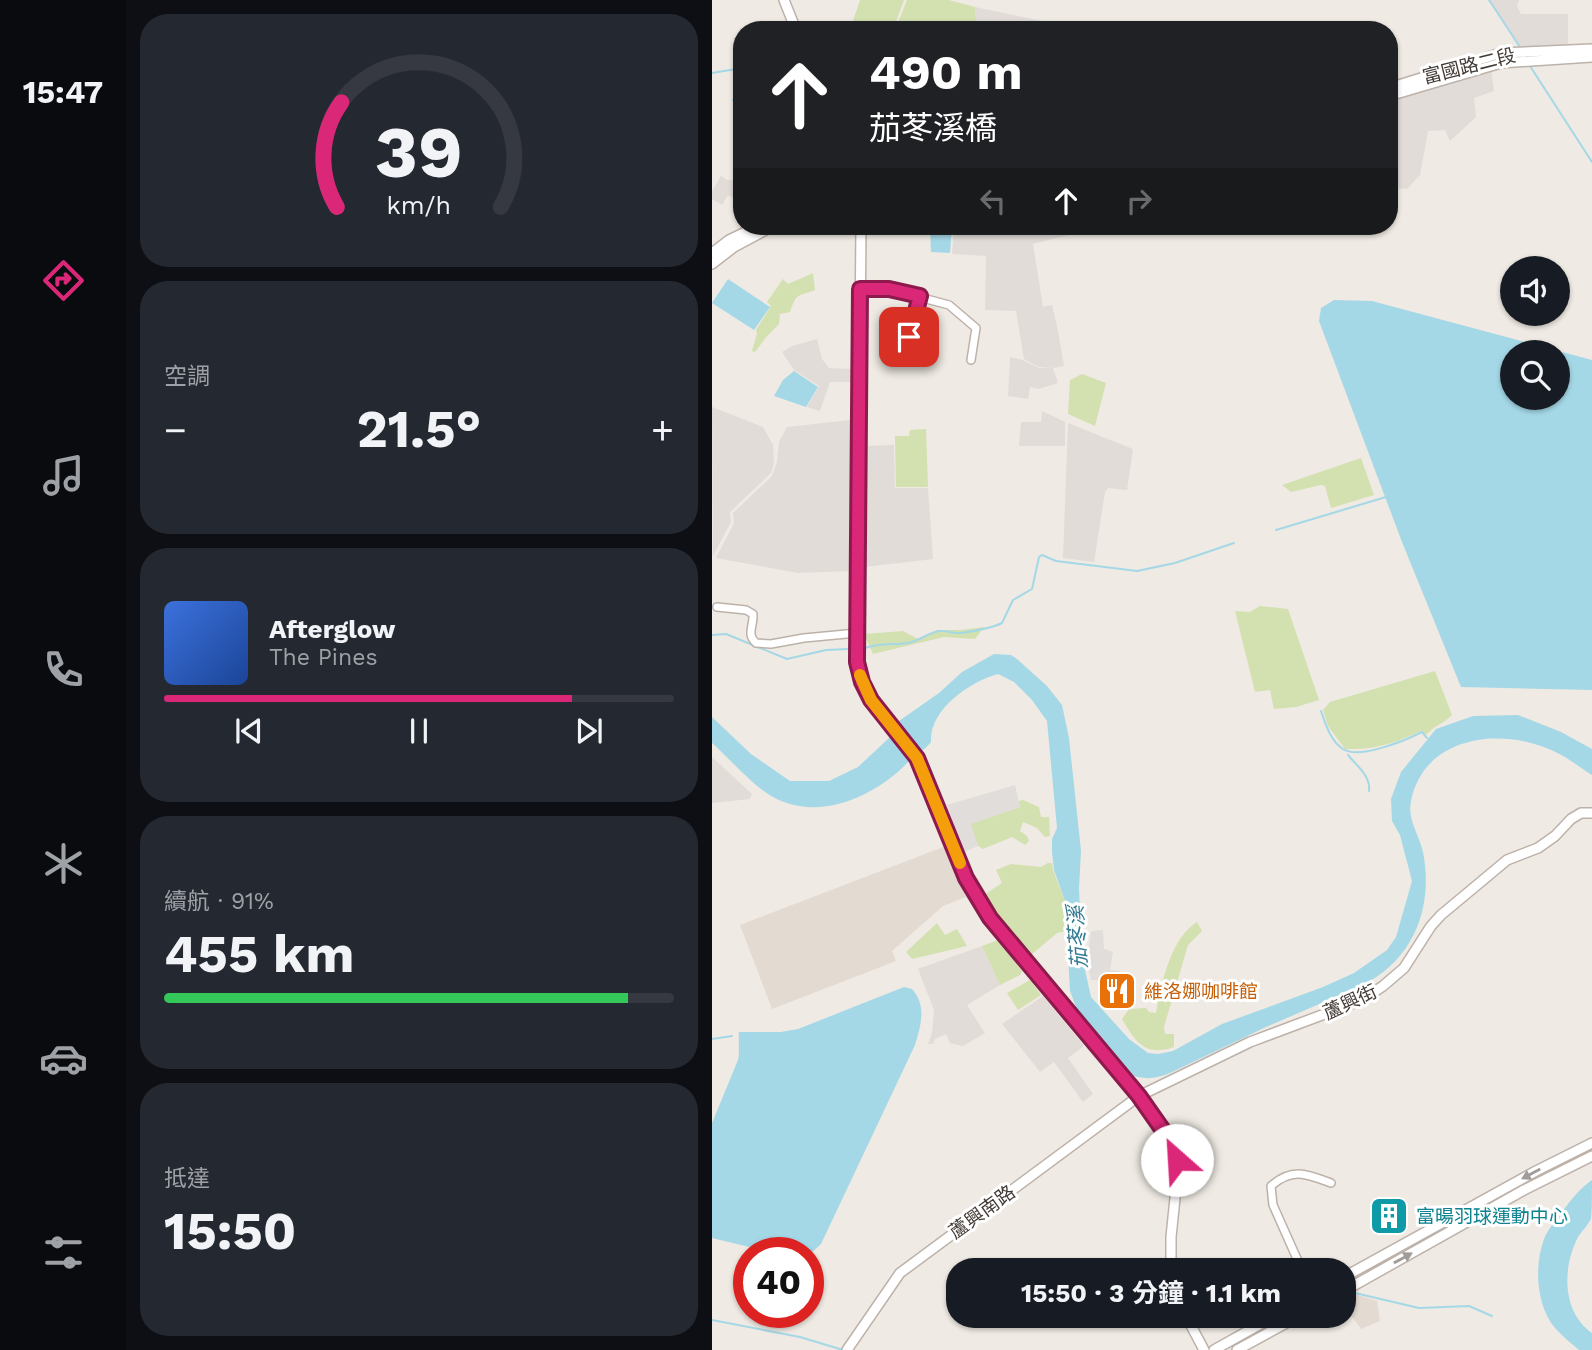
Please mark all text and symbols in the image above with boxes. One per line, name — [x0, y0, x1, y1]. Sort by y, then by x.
text: 490 m — [869, 43, 1023, 101]
street label: 富國路二段 — [1420, 43, 1518, 89]
icon: ahead — [754, 49, 845, 140]
text: 15:47 — [23, 73, 103, 111]
text: 39 — [375, 109, 463, 195]
text: 茄苳溪橋 — [869, 109, 997, 147]
icon: left — [974, 182, 1012, 220]
icon: ahead — [1047, 182, 1085, 220]
icon: right — [1120, 182, 1158, 220]
text: km/h — [387, 190, 451, 219]
icon: directions — [39, 256, 88, 305]
map controls — [1500, 256, 1570, 410]
button: sound — [1500, 256, 1570, 326]
pin — [879, 307, 939, 367]
icon: arrive — [890, 318, 928, 356]
button: search — [1500, 340, 1570, 410]
text: 空調 — [164, 363, 210, 390]
text: 21.5° — [357, 399, 481, 460]
text: − — [164, 408, 187, 452]
text: + — [651, 408, 674, 452]
icon: music — [39, 451, 88, 500]
text: Afterglow — [269, 614, 395, 644]
text: The Pines — [269, 644, 378, 671]
icon: phone — [39, 645, 88, 694]
icon: previous — [230, 712, 268, 750]
icon: pause — [400, 712, 438, 750]
icon: next — [570, 712, 608, 750]
icon: climate — [39, 839, 88, 888]
text: 續航 · 91% — [164, 888, 274, 915]
water label: 茄苳溪 — [1062, 902, 1092, 969]
text: 455 km — [164, 924, 354, 985]
restaurant icon: 維洛娜咖啡館 — [1096, 970, 1138, 1012]
place label: 維洛娜咖啡館 — [1144, 980, 1258, 1003]
street label: 蘆興街 — [1319, 980, 1381, 1024]
icon: car — [39, 1034, 88, 1083]
position arrow — [1140, 1123, 1214, 1197]
text: 抵達 — [164, 1165, 210, 1192]
one-way arrow — [1521, 1168, 1541, 1179]
street label: 蘆興南路 — [944, 1180, 1020, 1244]
building icon: 富暘羽球運動中心 — [1368, 1195, 1410, 1237]
text: 15:50 — [164, 1201, 296, 1262]
place label: 富暘羽球運動中心 — [1416, 1205, 1568, 1228]
icon: filters — [39, 1228, 88, 1277]
speed limit sign: 40 — [733, 1237, 824, 1328]
one-way arrow — [1394, 1252, 1413, 1264]
text: 15:50 · 3 分鐘 · 1.1 km — [1021, 1278, 1281, 1308]

